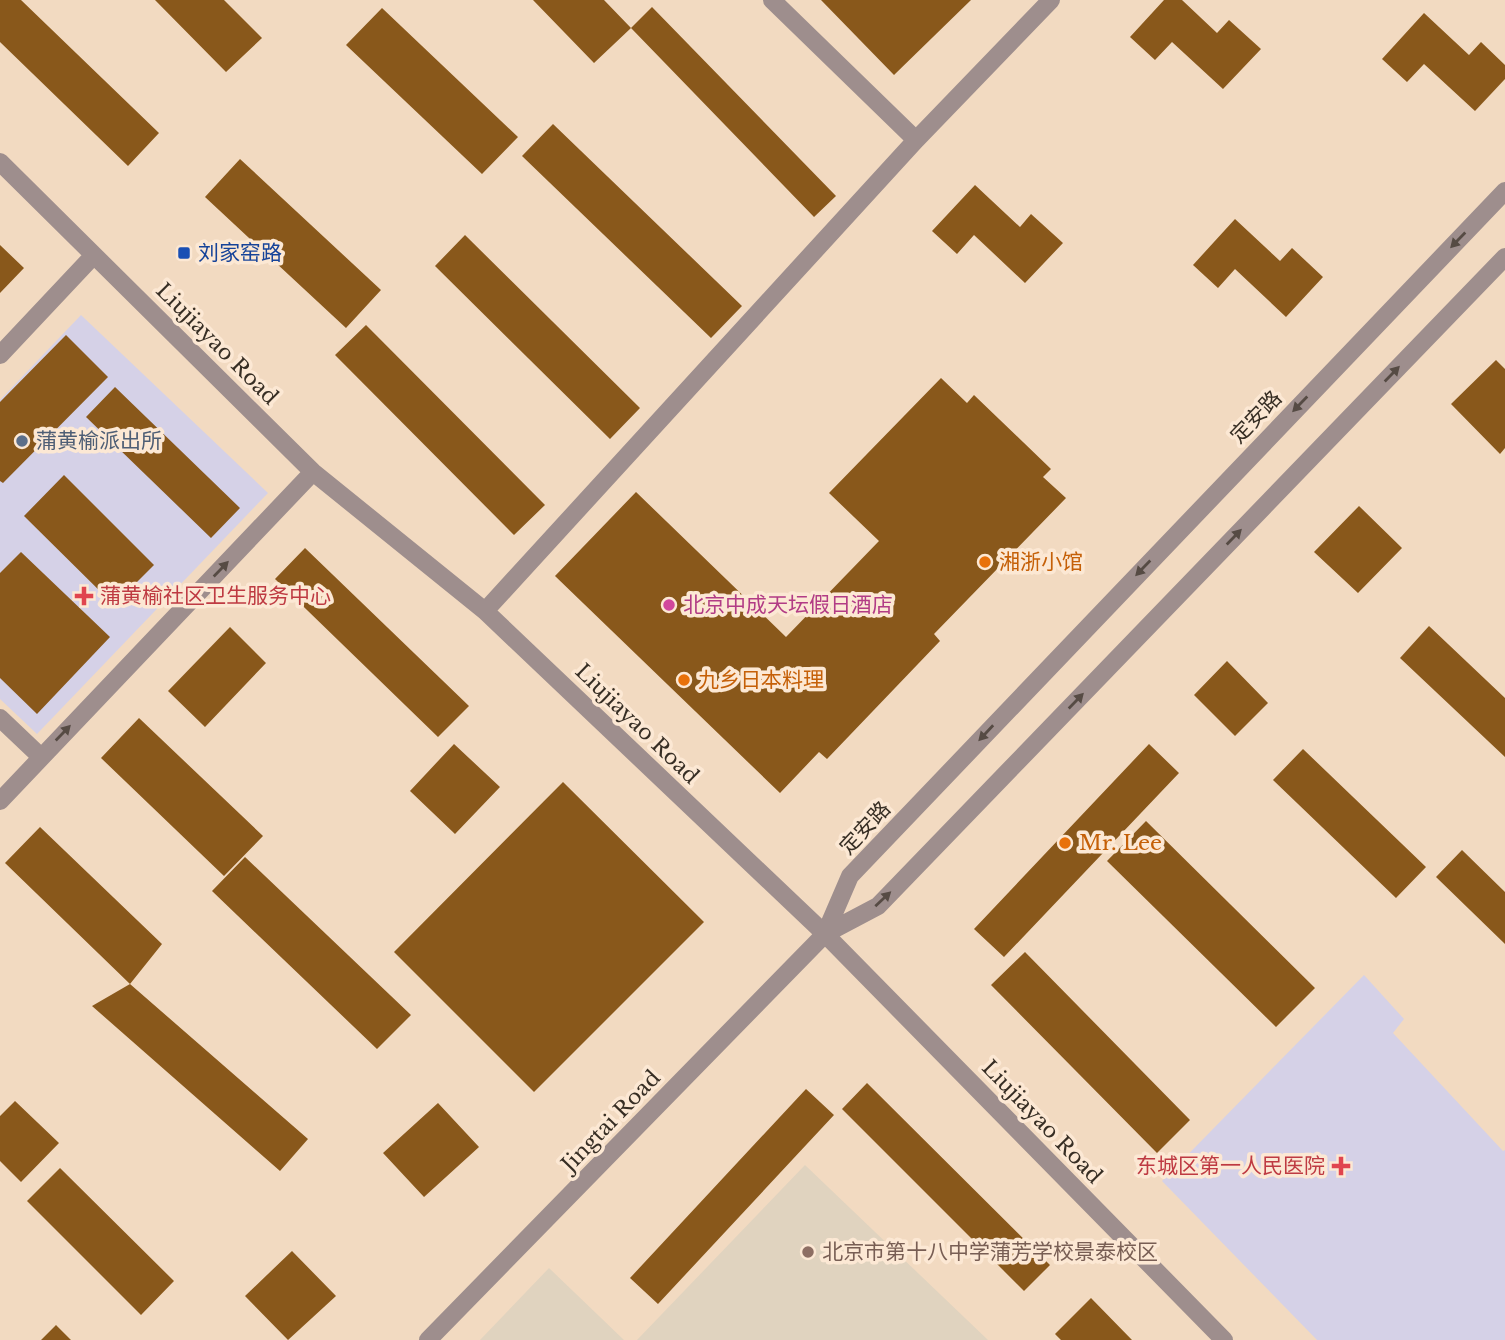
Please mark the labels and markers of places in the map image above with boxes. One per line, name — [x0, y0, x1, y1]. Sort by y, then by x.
place label: 刘家窑路 — [198, 240, 282, 266]
marker: 刘家窑路 — [176, 245, 192, 261]
place label: 蒲黄榆派出所 — [36, 428, 162, 454]
marker: 蒲黄榆派出所 — [14, 433, 30, 449]
place label: 湘浙小馆 — [999, 549, 1083, 575]
marker: 湘浙小馆 — [977, 554, 993, 570]
place label: 蒲黄榆社区卫生服务中心 — [100, 583, 331, 609]
marker: 蒲黄榆社区卫生服务中心 — [74, 586, 94, 606]
place label: 北京中成天坛假日酒店 — [683, 592, 893, 618]
marker: 北京中成天坛假日酒店 — [661, 597, 677, 613]
place label: 九乡日本料理 — [698, 667, 824, 693]
marker: 九乡日本料理 — [676, 672, 692, 688]
place label: Mr. Lee — [1079, 830, 1162, 856]
marker: Mr. Lee — [1057, 835, 1073, 851]
place label: 东城区第一人民医院 — [1136, 1153, 1325, 1179]
marker: 东城区第一人民医院 — [1331, 1156, 1351, 1176]
place label: 北京市第十八中学蒲芳学校景泰校区 — [822, 1239, 1158, 1265]
marker: 北京市第十八中学蒲芳学校景泰校区 — [800, 1244, 816, 1260]

